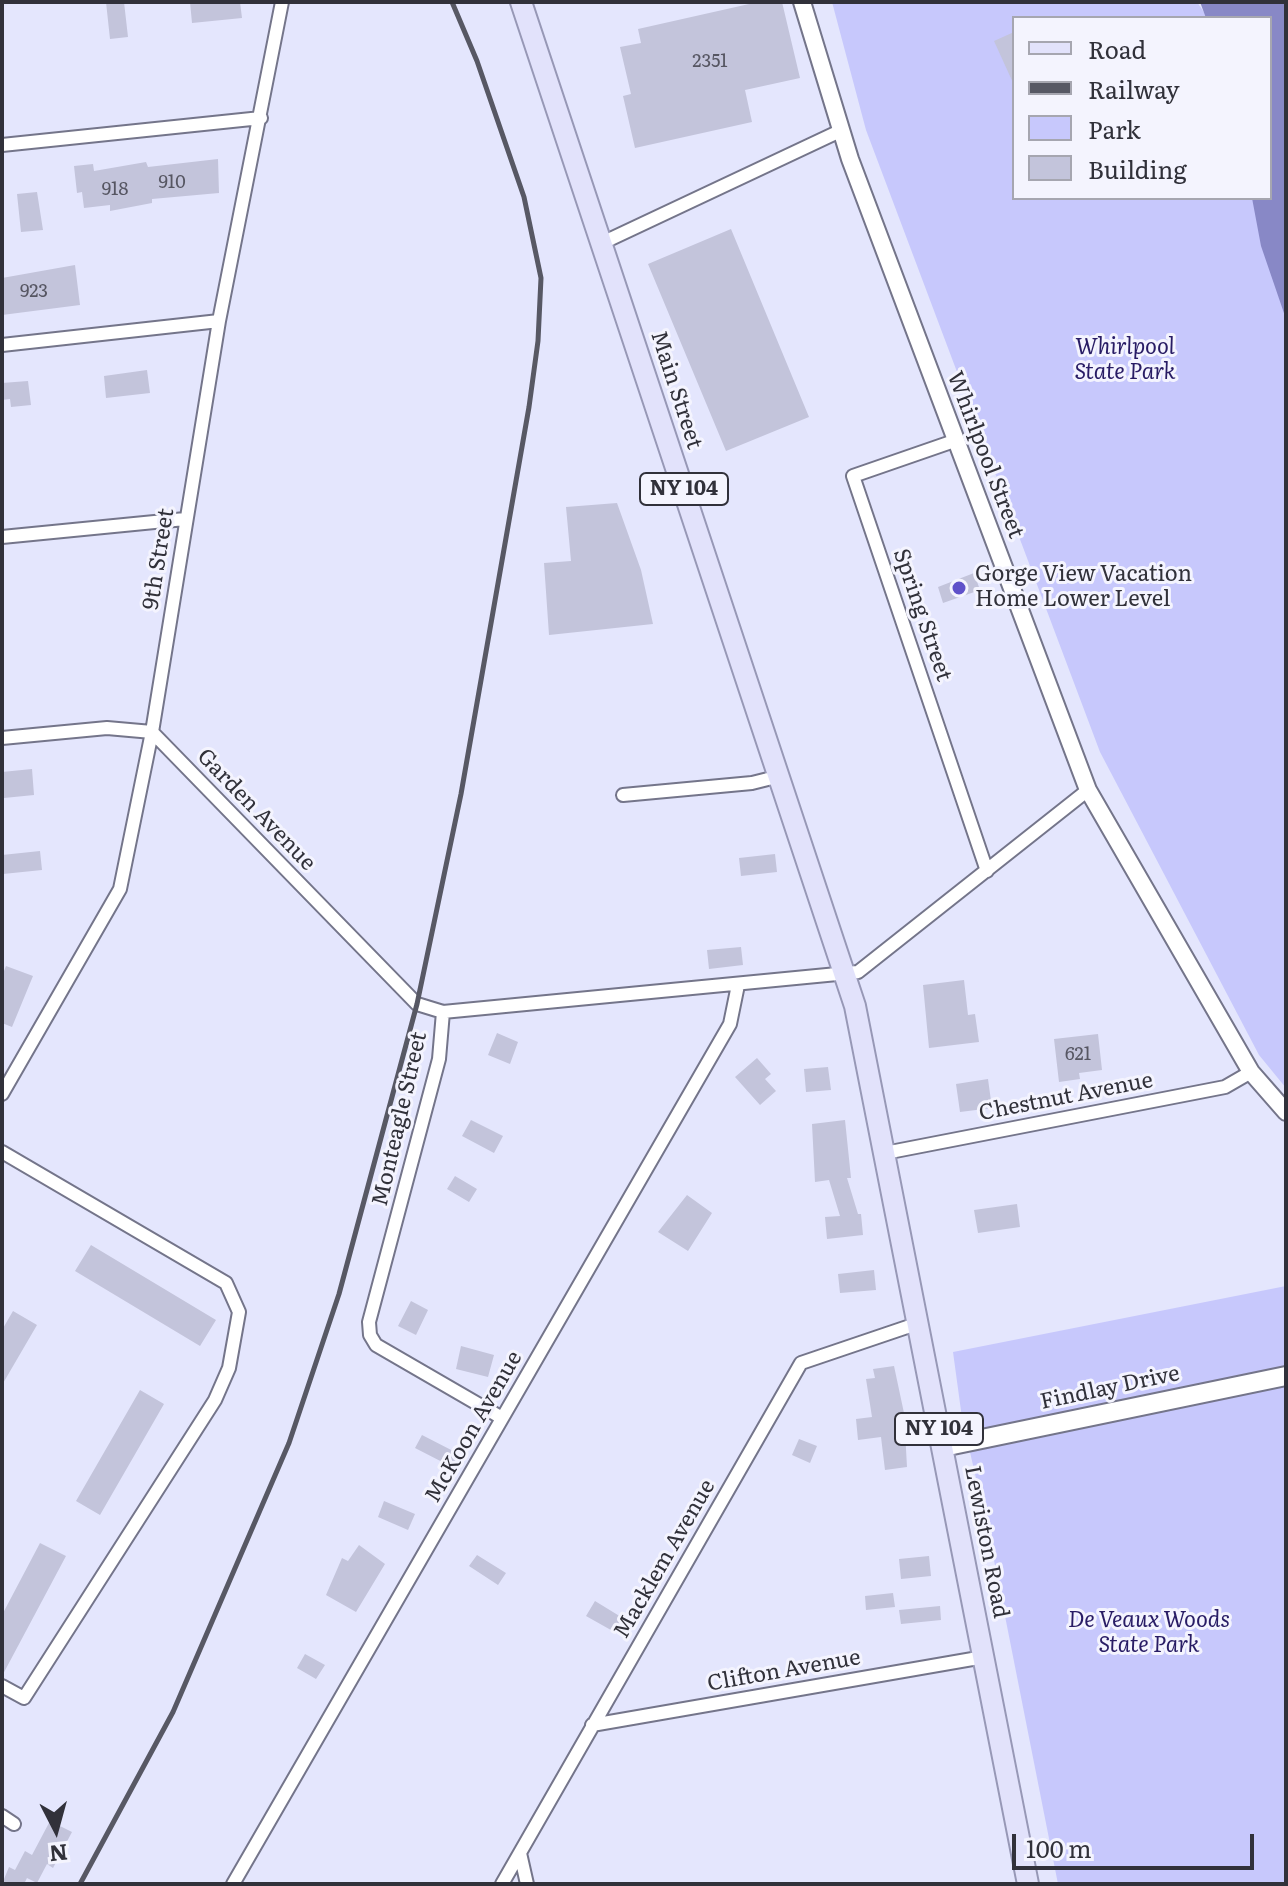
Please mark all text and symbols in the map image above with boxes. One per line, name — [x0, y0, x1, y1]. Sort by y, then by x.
legend — [1012, 16, 1272, 200]
text: Road — [1088, 31, 1146, 66]
house number: 2351 — [692, 51, 728, 73]
text: Railway — [1088, 71, 1180, 106]
text: Park — [1088, 111, 1141, 146]
text: Building — [1088, 151, 1187, 186]
house number: 910 — [158, 172, 186, 194]
house number: 918 — [102, 179, 128, 201]
house number: 923 — [20, 281, 48, 303]
street label: Main Street — [644, 328, 708, 452]
park label: Whirlpool State Park — [1074, 335, 1176, 386]
street label: Whirlpool Street — [941, 368, 1029, 542]
road number: NY 104 — [640, 473, 728, 505]
street label: 9th Street — [138, 506, 180, 612]
street label: Spring Street — [887, 545, 957, 685]
place label: Gorge View Vacation Home Lower Level — [975, 562, 1192, 614]
marker: Gorge View Vacation Home Lower Level — [950, 579, 968, 597]
street label: Garden Avenue — [191, 744, 321, 876]
street label: Monteagle Street — [367, 1029, 433, 1209]
house number: 621 — [1065, 1044, 1091, 1066]
street label: Chestnut Avenue — [977, 1067, 1155, 1127]
street label: McKoon Avenue — [420, 1347, 528, 1507]
street label: Findlay Drive — [1038, 1360, 1182, 1416]
road number: NY 104 — [895, 1413, 983, 1445]
street label: Lewiston Road — [958, 1463, 1014, 1621]
street label: Macklem Avenue — [609, 1475, 721, 1643]
park label: De Veaux Woods State Park — [1068, 1608, 1230, 1660]
street label: Clifton Avenue — [705, 1645, 863, 1697]
north arrow — [16, 1790, 96, 1870]
scale bar — [1016, 1818, 1258, 1868]
text: 100 m — [1026, 1830, 1092, 1865]
text: N — [48, 1837, 69, 1872]

